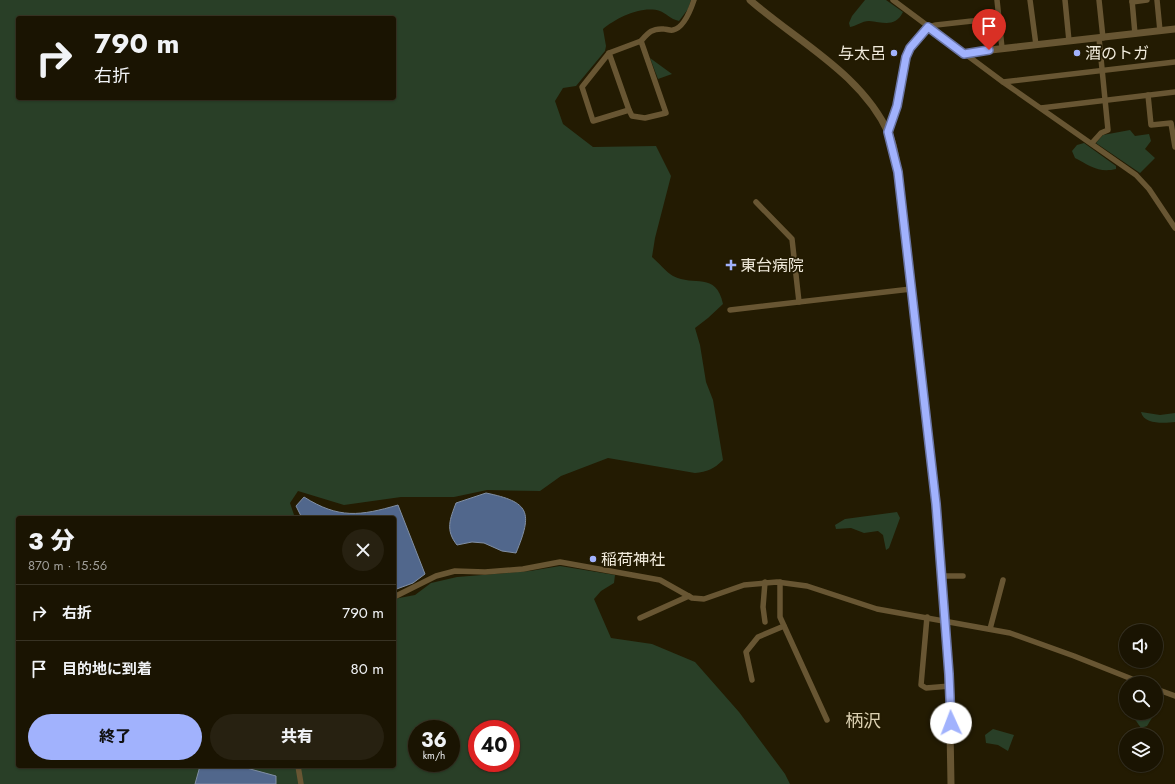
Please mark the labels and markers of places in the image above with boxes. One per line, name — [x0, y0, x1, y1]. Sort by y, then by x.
pin — [972, 9, 1006, 50]
place label: 与太呂 — [838, 42, 886, 65]
place label: 酒のトガ — [1085, 42, 1149, 65]
marker: 与太呂 — [889, 48, 899, 58]
marker: 酒のトガ — [1072, 48, 1082, 58]
place label: 東台病院 — [740, 254, 804, 277]
marker: 東台病院 — [725, 259, 737, 271]
place label: 稲荷神社 — [601, 548, 665, 571]
marker: 稲荷神社 — [588, 554, 598, 564]

